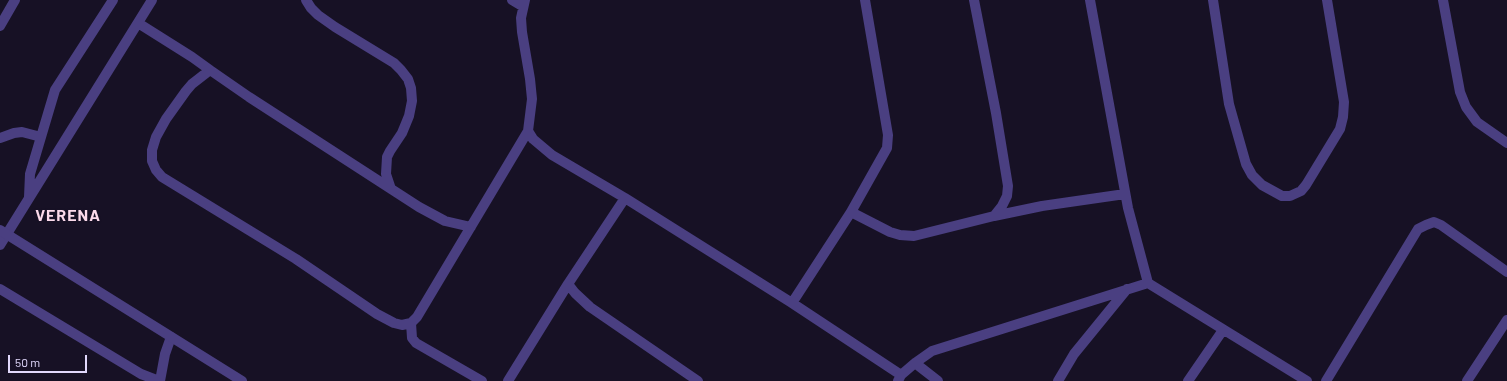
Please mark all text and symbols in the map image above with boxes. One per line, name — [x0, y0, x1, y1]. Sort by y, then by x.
district label: VERENA — [35, 206, 101, 226]
scale bar — [10, 347, 89, 373]
text: 50 m — [15, 355, 40, 369]

